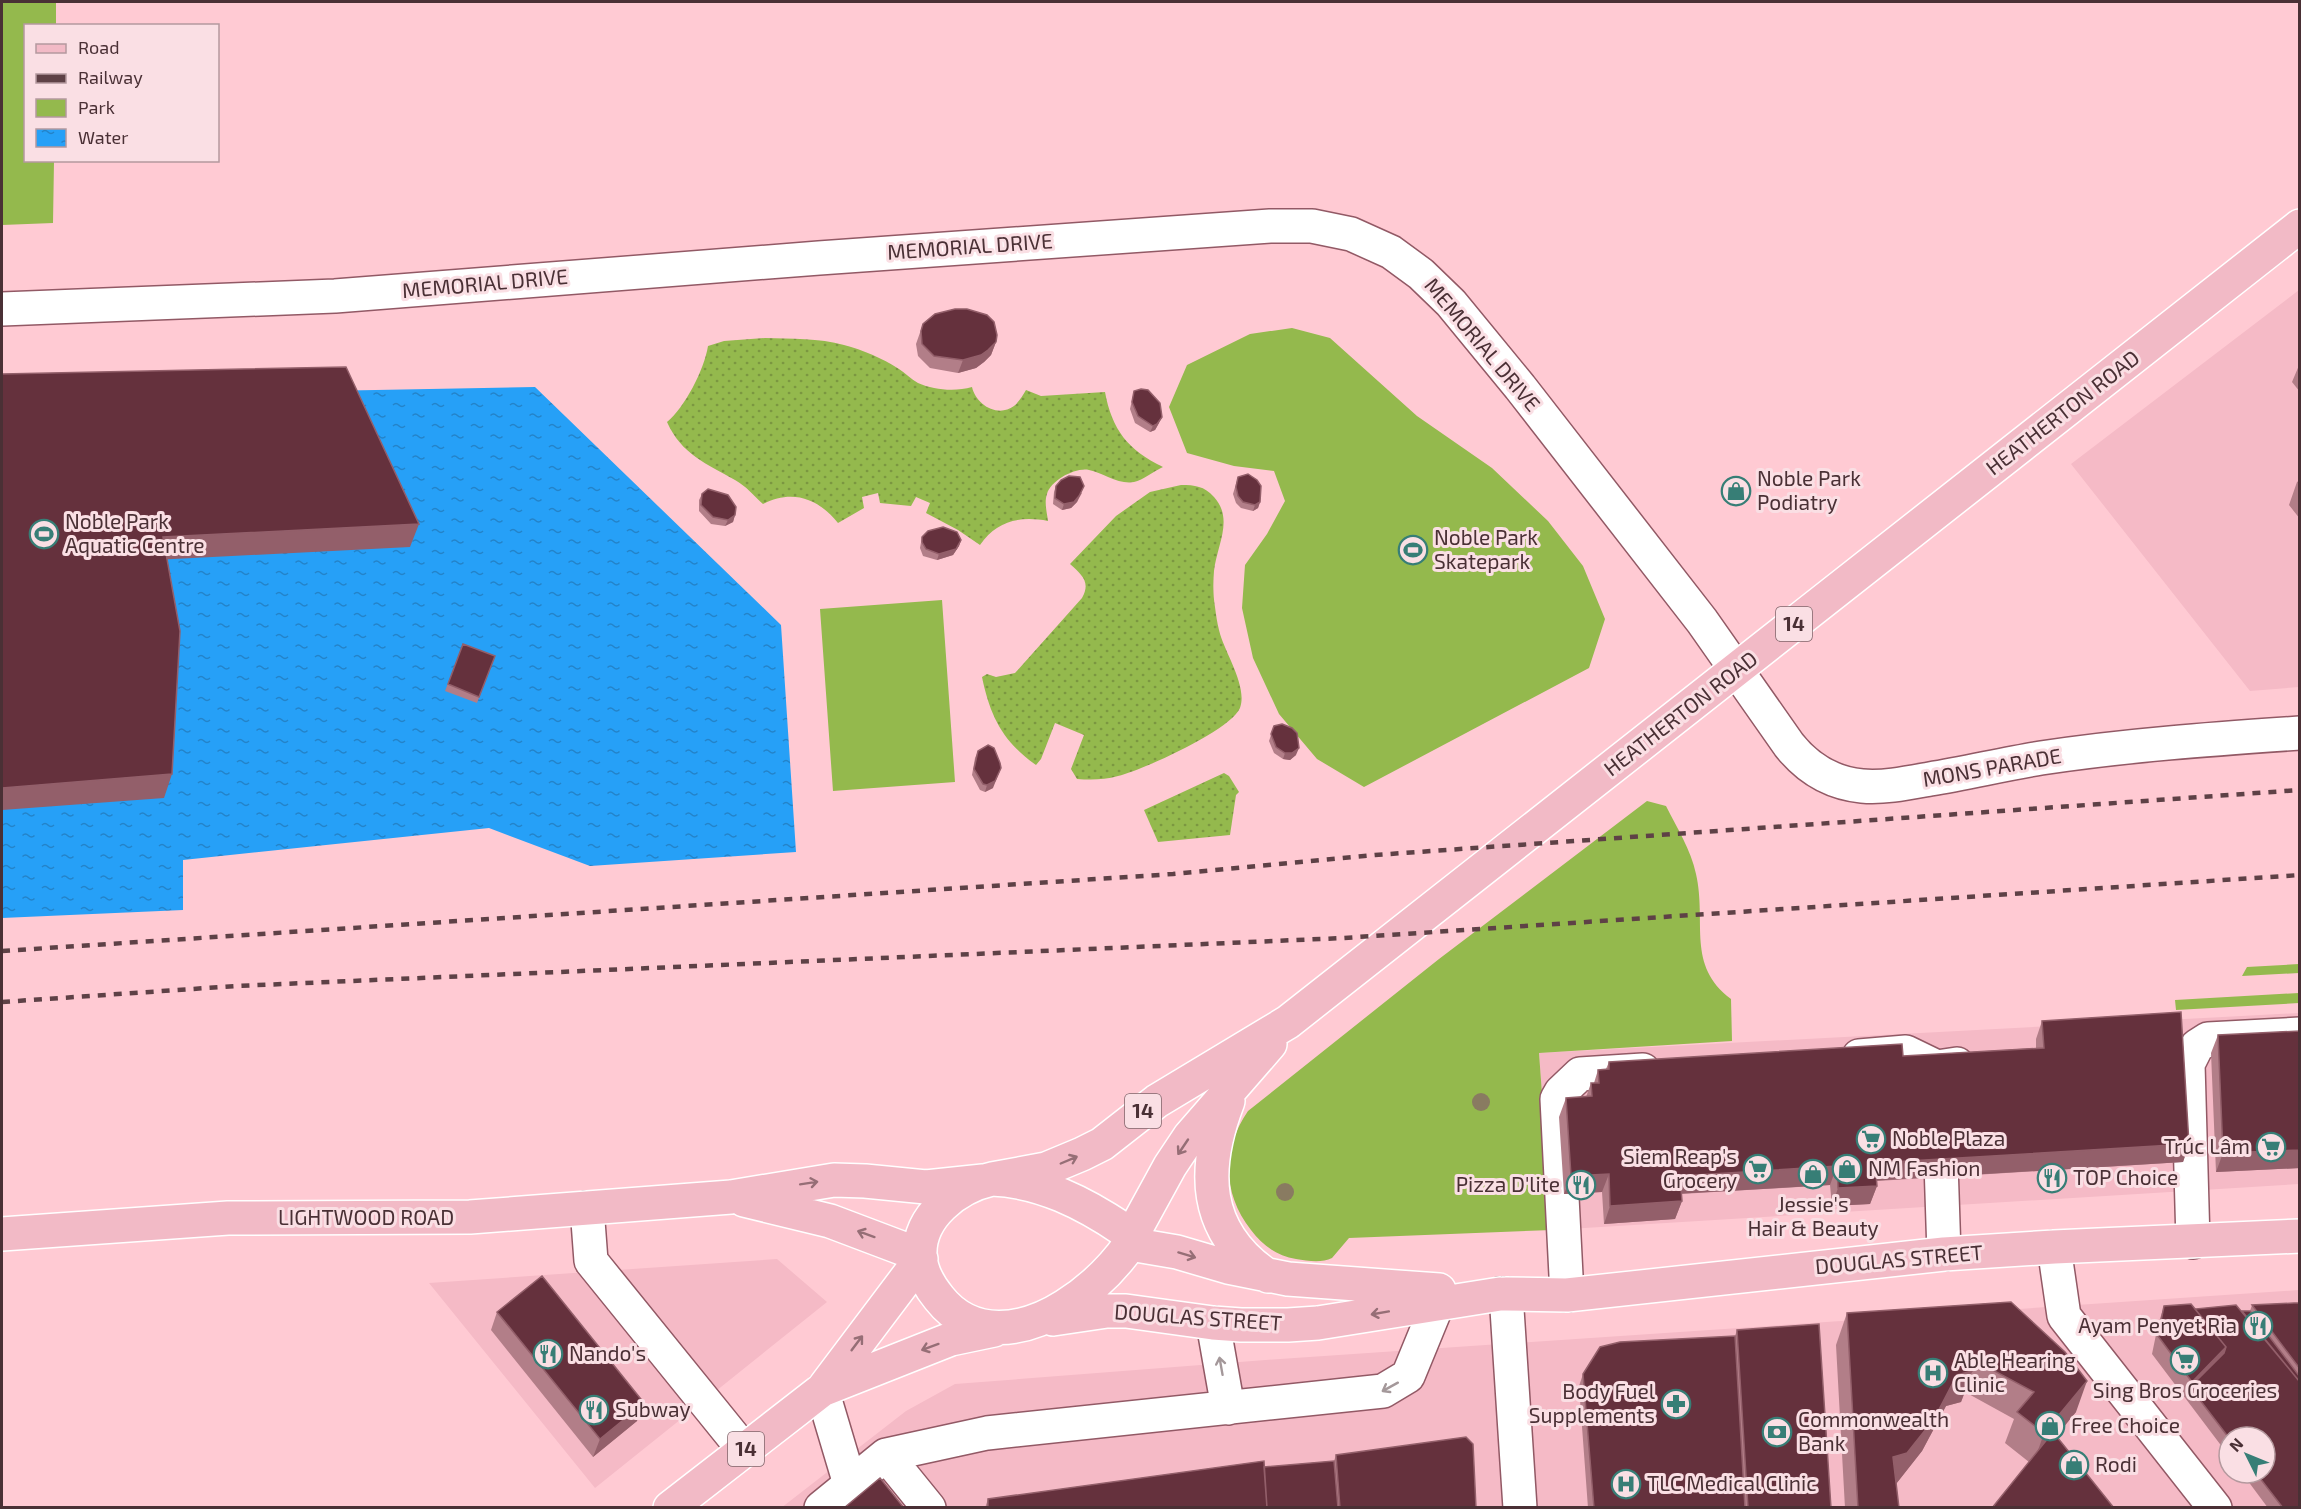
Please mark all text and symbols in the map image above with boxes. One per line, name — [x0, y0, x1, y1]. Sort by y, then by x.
legend — [24, 24, 219, 162]
text: Road — [78, 36, 119, 58]
text: Railway — [78, 66, 143, 88]
text: Park — [78, 96, 115, 118]
text: Water — [78, 126, 128, 148]
street label: MEMORIAL DRIVE — [886, 227, 1054, 264]
street label: MEMORIAL DRIVE — [401, 263, 569, 302]
street label: MEMORIAL DRIVE — [1420, 272, 1546, 416]
street label: HEATHERTON ROAD — [1980, 344, 2144, 479]
place label: Noble Park Podiatry — [1757, 465, 1861, 514]
shop icon: Noble Park Podiatry — [1720, 475, 1752, 507]
place label: Noble Park Aquatic Centre — [65, 508, 205, 557]
sports icon: Noble Park Aquatic Centre — [28, 518, 60, 550]
place label: Noble Park Skatepark — [1434, 524, 1538, 573]
sports icon: Noble Park Skatepark — [1397, 534, 1429, 566]
road number: 14 — [1776, 607, 1812, 641]
street label: HEATHERTON ROAD — [1598, 645, 1762, 780]
street label: MONS PARADE — [1921, 742, 2063, 791]
road number: 14 — [1125, 1094, 1161, 1128]
supermarket icon: Noble Plaza — [1855, 1123, 1887, 1155]
place label: Noble Plaza — [1892, 1125, 2005, 1150]
supermarket icon: Trúc Lâm — [2255, 1131, 2287, 1163]
place label: Trúc Lâm — [2164, 1133, 2250, 1158]
one-way arrow — [1177, 1138, 1189, 1154]
place label: Siem Reap's Grocery — [1623, 1143, 1737, 1192]
supermarket icon: Siem Reap's Grocery — [1742, 1153, 1774, 1185]
shop icon: NM Fashion — [1831, 1153, 1863, 1185]
one-way arrow — [1059, 1154, 1077, 1165]
place label: NM Fashion — [1868, 1155, 1980, 1180]
shop icon: Jessie's Hair & Beauty — [1797, 1158, 1829, 1190]
restaurant icon: TOP Choice — [2036, 1162, 2068, 1194]
place label: TOP Choice — [2073, 1164, 2178, 1189]
restaurant icon: Pizza D'lite — [1565, 1169, 1597, 1201]
place label: Pizza D'lite — [1456, 1171, 1560, 1196]
one-way arrow — [799, 1177, 819, 1188]
place label: Jessie's Hair & Beauty — [1747, 1191, 1879, 1240]
street label: LIGHTWOOD ROAD — [278, 1204, 454, 1229]
one-way arrow — [857, 1227, 875, 1238]
street label: DOUGLAS STREET — [1814, 1239, 1984, 1278]
one-way arrow — [1177, 1250, 1196, 1261]
street label: DOUGLAS STREET — [1113, 1298, 1283, 1335]
one-way arrow — [1371, 1307, 1391, 1318]
restaurant icon: Ayam Penyet Ria — [2242, 1310, 2274, 1342]
place label: Ayam Penyet Ria — [2078, 1312, 2237, 1337]
one-way arrow — [851, 1335, 863, 1351]
restaurant icon: Nando's — [532, 1338, 564, 1370]
place label: Nando's — [569, 1340, 646, 1365]
one-way arrow — [922, 1342, 940, 1353]
supermarket icon: Sing Bros Groceries — [2169, 1344, 2201, 1376]
place label: Able Hearing Clinic — [1954, 1347, 2076, 1396]
one-way arrow — [1215, 1356, 1226, 1376]
hospital icon: Able Hearing Clinic — [1917, 1357, 1949, 1389]
place label: Sing Bros Groceries — [2093, 1377, 2277, 1402]
place label: Body Fuel Supplements — [1529, 1378, 1656, 1427]
one-way arrow — [1381, 1382, 1399, 1393]
pharmacy icon: Body Fuel Supplements — [1660, 1388, 1692, 1420]
restaurant icon: Subway — [578, 1394, 610, 1426]
place label: Subway — [615, 1396, 691, 1421]
place label: Commonwealth Bank — [1798, 1406, 1949, 1455]
shop icon: Free Choice — [2034, 1410, 2066, 1442]
place label: Free Choice — [2071, 1412, 2180, 1437]
bank icon: Commonwealth Bank — [1761, 1416, 1793, 1448]
north arrow — [2217, 1425, 2277, 1485]
road number: 14 — [728, 1432, 764, 1466]
text: N — [2225, 1434, 2247, 1455]
shop icon: Rodi — [2058, 1449, 2090, 1481]
place label: Rodi — [2095, 1451, 2137, 1476]
hospital icon: TLC Medical Clinic — [1610, 1468, 1642, 1500]
place label: TLC Medical Clinic — [1647, 1470, 1817, 1495]

